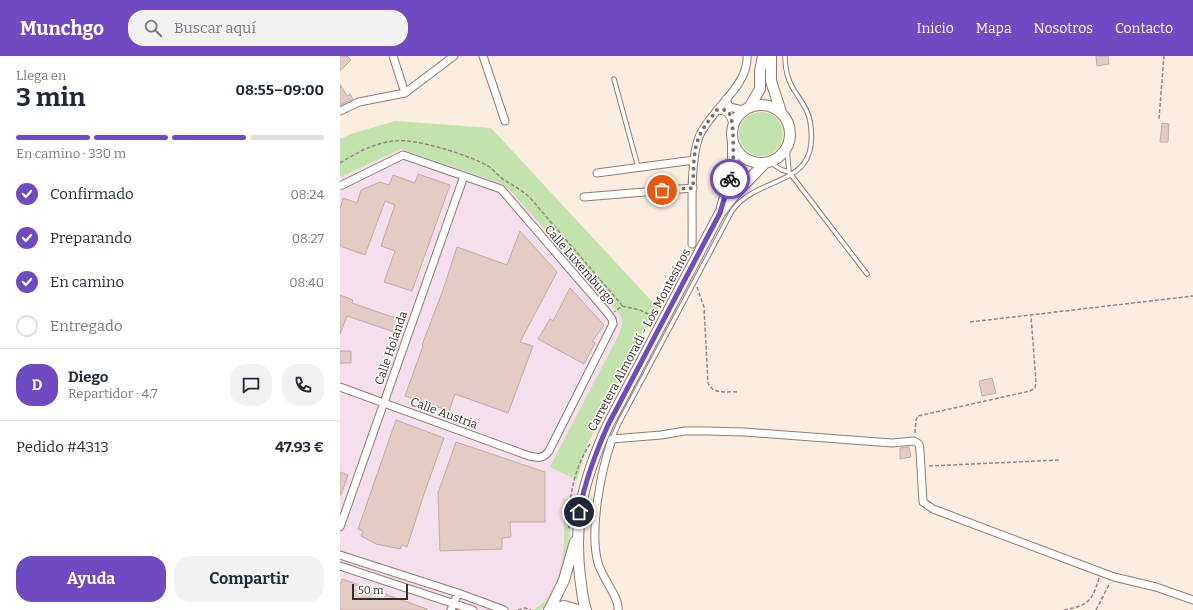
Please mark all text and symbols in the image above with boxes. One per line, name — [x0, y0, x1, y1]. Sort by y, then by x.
search box — [128, 10, 408, 46]
text: Munchgo — [20, 17, 104, 40]
icon: search — [142, 17, 164, 39]
text: Buscar aquí — [174, 19, 256, 37]
text: Inicio — [917, 20, 954, 37]
text: Mapa — [976, 20, 1012, 37]
text: Nosotros — [1034, 20, 1093, 37]
text: Contacto — [1115, 20, 1173, 37]
text: Llega en — [16, 68, 66, 83]
text: 08:55–09:00 — [236, 81, 324, 99]
text: 3 min — [16, 82, 85, 113]
text: En camino · 330 m — [16, 146, 126, 161]
courier — [710, 159, 750, 199]
icon: bike — [719, 168, 741, 190]
pin — [645, 173, 679, 207]
icon: bag — [651, 179, 673, 201]
icon: check — [16, 183, 38, 205]
text: Confirmado — [50, 185, 134, 203]
text: 08:24 — [290, 187, 324, 202]
street label: Calle Luxemburgo — [542, 222, 618, 308]
icon: check — [16, 227, 38, 249]
text: Preparando — [50, 229, 132, 247]
text: 08:27 — [292, 231, 324, 246]
street label: Carretera Almoradí - Los Montesinos — [585, 246, 693, 434]
icon: check — [16, 271, 38, 293]
text: En camino — [50, 273, 124, 291]
text: 08:40 — [289, 275, 324, 290]
street label: Calle Holanda — [372, 309, 410, 387]
text: Entregado — [50, 317, 123, 335]
button: chat — [230, 364, 272, 406]
button: phone — [282, 364, 324, 406]
text: Diego — [68, 368, 109, 386]
text: D — [32, 376, 42, 394]
text: Repartidor · 4.7 — [68, 386, 158, 401]
street label: Calle Austria — [408, 394, 480, 432]
text: Pedido #4313 — [16, 438, 109, 456]
text: 47.93 € — [275, 438, 324, 456]
pin — [562, 495, 596, 529]
icon: home — [568, 501, 590, 523]
button: Ayuda — [16, 556, 166, 602]
button: Compartir — [174, 556, 324, 602]
scale bar — [352, 582, 408, 601]
text: 50 m — [358, 584, 384, 597]

